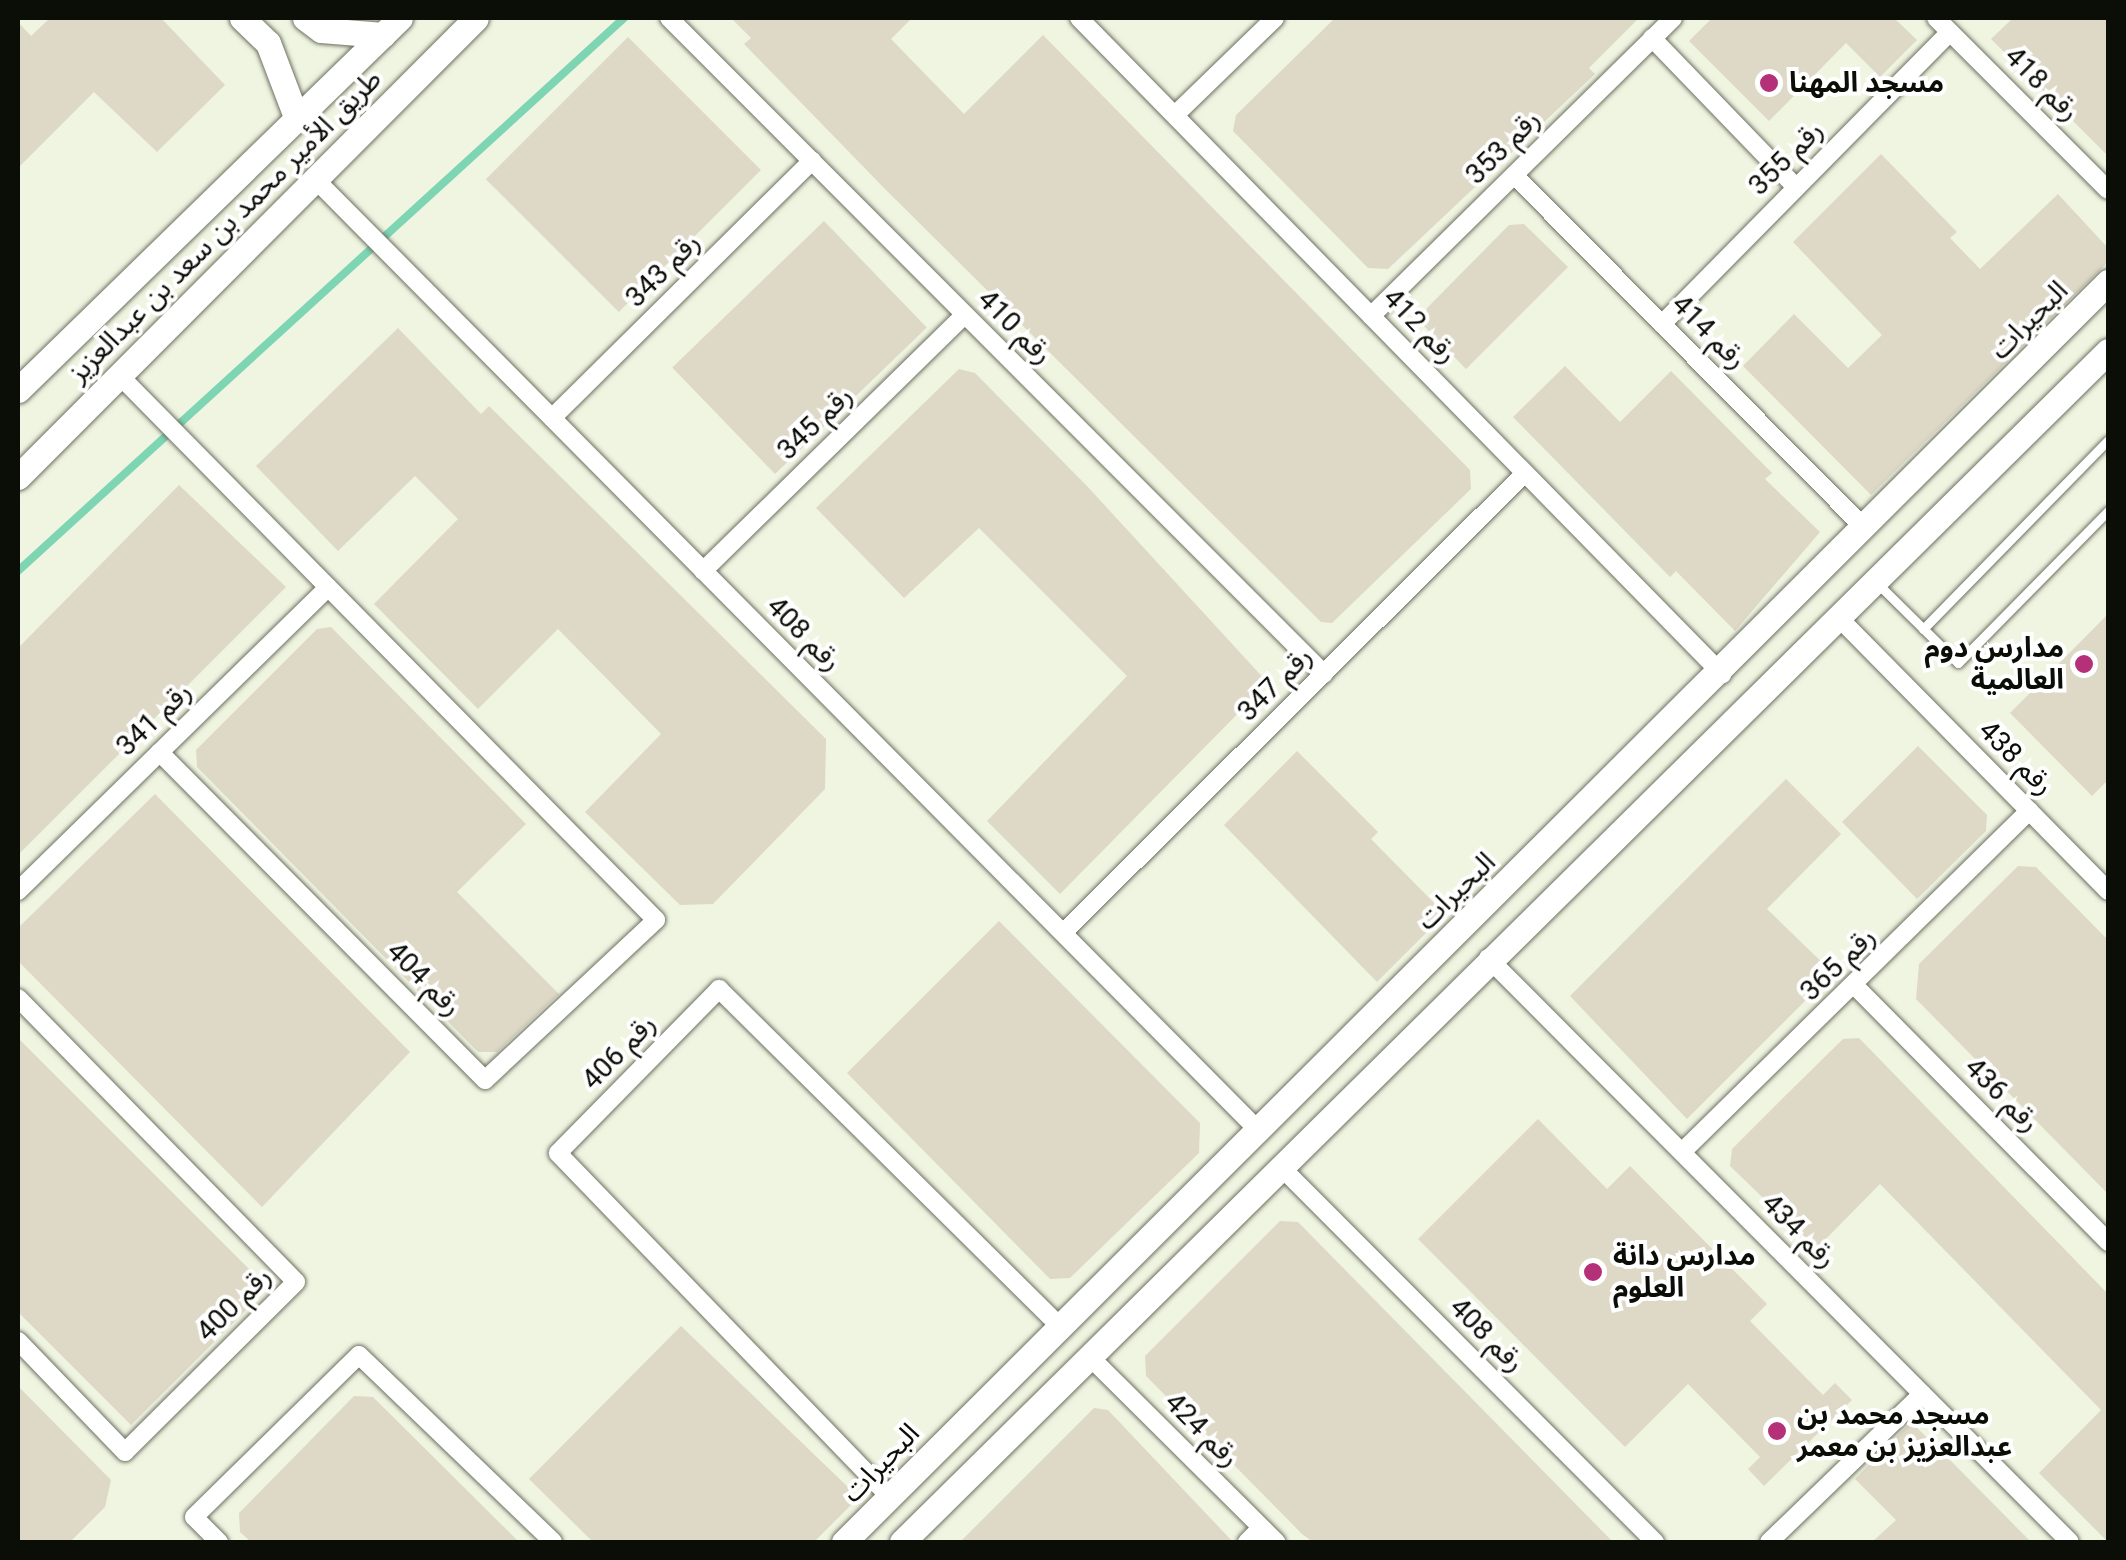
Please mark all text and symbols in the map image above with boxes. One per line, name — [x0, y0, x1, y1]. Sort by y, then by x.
street label: رقم 418 — [1998, 40, 2086, 128]
street label: طريق الأمير محمد بن سعد بن عبدالعزيز — [61, 62, 389, 390]
place label: مسجد المهنا — [1789, 66, 1944, 100]
marker: مسجد المهنا — [1758, 72, 1780, 94]
street label: رقم 353 — [1459, 103, 1547, 191]
street label: رقم 355 — [1742, 114, 1830, 202]
street label: رقم 343 — [619, 226, 707, 314]
street label: البحيرات — [1983, 274, 2075, 366]
street label: رقم 412 — [1376, 281, 1464, 371]
street label: رقم 410 — [971, 283, 1059, 371]
street label: رقم 414 — [1665, 288, 1753, 376]
street label: رقم 345 — [770, 379, 860, 467]
street label: رقم 408 — [760, 590, 848, 678]
place label: مدارس دوم العالمية — [1924, 631, 2064, 697]
street label: رقم 347 — [1231, 640, 1319, 728]
marker: مدارس دوم العالمية — [2073, 653, 2095, 675]
street label: رقم 341 — [109, 675, 199, 763]
street label: رقم 438 — [1972, 714, 2060, 802]
street label: البحيرات — [1410, 845, 1502, 937]
street label: رقم 365 — [1793, 920, 1883, 1008]
street label: رقم 404 — [380, 935, 468, 1023]
street label: رقم 406 — [575, 1007, 663, 1097]
street label: رقم 436 — [1958, 1051, 2046, 1139]
street label: رقم 434 — [1755, 1187, 1843, 1275]
place label: مدارس دانة العلوم — [1613, 1239, 1755, 1305]
street label: رقم 400 — [190, 1260, 278, 1348]
marker: مدارس دانة العلوم — [1582, 1261, 1604, 1283]
street label: رقم 408 — [1443, 1291, 1531, 1379]
street label: رقم 424 — [1158, 1386, 1246, 1474]
place label: مسجد محمد بن عبدالعزيز بن معمر — [1797, 1398, 2012, 1464]
street label: البحيرات — [835, 1417, 927, 1509]
marker: مسجد محمد بن عبدالعزيز بن معمر — [1766, 1420, 1788, 1442]

